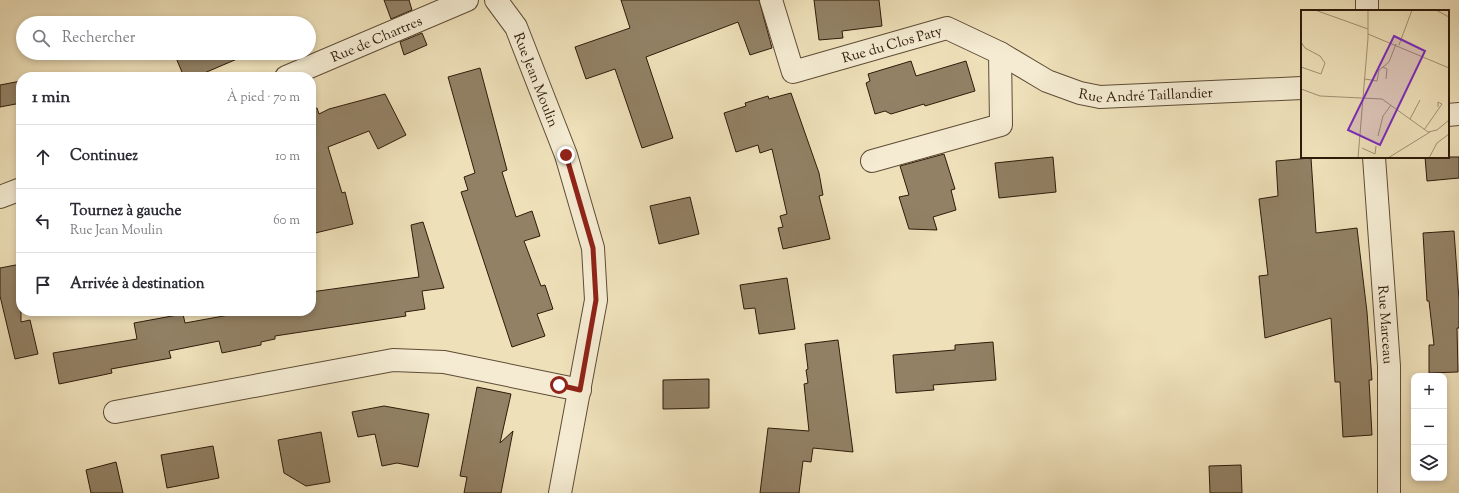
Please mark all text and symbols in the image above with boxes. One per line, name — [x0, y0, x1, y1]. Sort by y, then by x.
inset map — [1301, 10, 1449, 158]
street label: Rue de Chartres — [328, 12, 426, 69]
search box — [16, 16, 316, 60]
street label: Rue du Clos Paty — [840, 22, 945, 69]
icon: search — [30, 27, 52, 49]
text: Rechercher — [62, 28, 135, 49]
street label: Rue Jean Moulin — [507, 30, 562, 131]
street label: Rue André Taillandier — [1077, 84, 1214, 109]
text: 1 min — [32, 86, 70, 110]
text: À pied · 70 m — [227, 89, 300, 107]
icon: ahead — [32, 146, 54, 168]
text: Continuez — [70, 146, 138, 167]
route end — [557, 146, 575, 164]
text: 10 m — [275, 148, 300, 166]
text: Tournez à gauche — [70, 201, 181, 222]
icon: left — [32, 210, 54, 232]
text: 60 m — [273, 212, 300, 230]
text: Rue Jean Moulin — [70, 222, 163, 240]
icon: arrive — [32, 274, 54, 296]
text: Arrivée à destination — [70, 274, 205, 295]
street label: Rue Marceau — [1371, 285, 1397, 365]
map controls — [1411, 373, 1447, 481]
button: + — [1411, 373, 1447, 409]
route start — [550, 376, 568, 394]
button: − — [1411, 409, 1447, 445]
button: layers — [1411, 445, 1447, 481]

